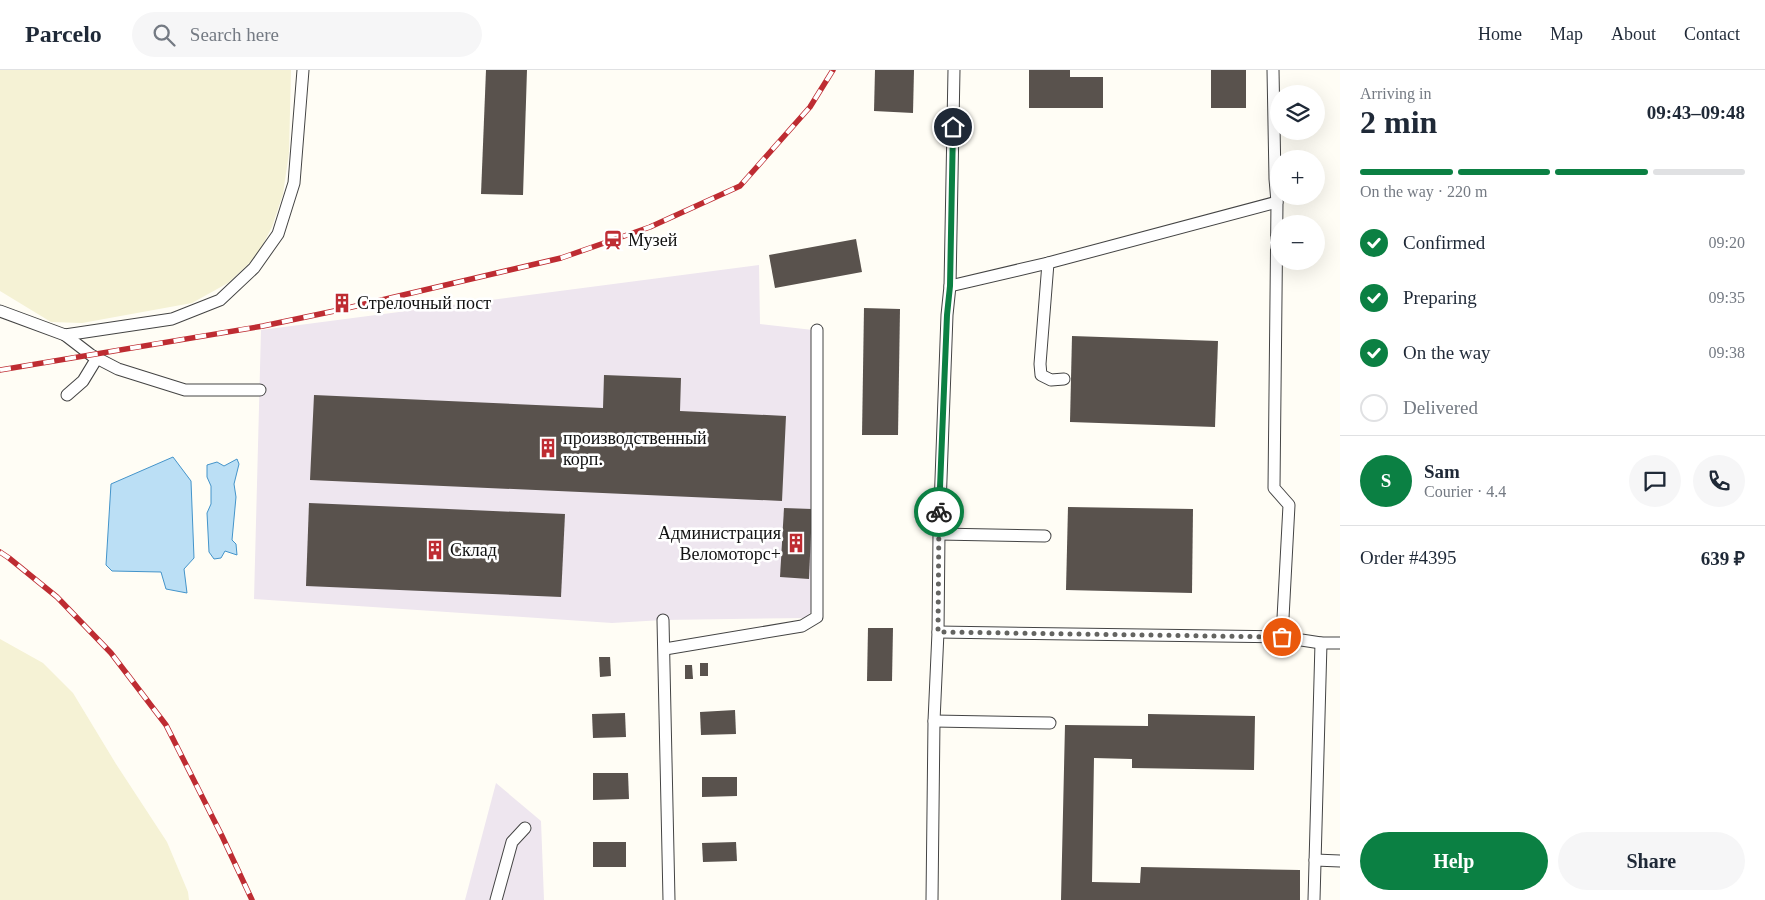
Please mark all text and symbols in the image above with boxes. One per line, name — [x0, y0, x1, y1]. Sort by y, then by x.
search box — [132, 12, 482, 57]
text: Parcelo — [25, 21, 102, 47]
icon: search — [150, 21, 178, 49]
text: Search here — [190, 24, 279, 45]
text: Home — [1478, 24, 1522, 44]
text: Map — [1550, 24, 1583, 44]
text: About — [1611, 24, 1656, 44]
text: Contact — [1684, 24, 1740, 44]
map controls — [1270, 85, 1325, 270]
button: layers — [1270, 85, 1325, 140]
text: Arriving in — [1360, 85, 1432, 102]
text: 09:43–09:48 — [1647, 102, 1745, 123]
text: 2 min — [1360, 104, 1437, 140]
pin — [932, 106, 974, 148]
icon: home — [939, 113, 967, 141]
button: + — [1270, 150, 1325, 205]
text: On the way · 220 m — [1360, 183, 1488, 200]
button: − — [1270, 215, 1325, 270]
station icon: Музей — [602, 229, 624, 251]
icon: check — [1360, 229, 1388, 257]
place label: Музей — [628, 230, 678, 250]
text: Confirmed — [1403, 232, 1485, 253]
text: 09:20 — [1709, 234, 1745, 251]
icon: check — [1360, 284, 1388, 312]
text: Preparing — [1403, 287, 1477, 308]
text: 09:35 — [1709, 289, 1745, 306]
building icon: Стрелочный пост — [331, 292, 353, 314]
place label: Стрелочный пост — [357, 293, 491, 313]
icon: check — [1360, 339, 1388, 367]
text: On the way — [1403, 342, 1491, 363]
text: 09:38 — [1709, 344, 1745, 361]
text: Delivered — [1403, 397, 1478, 418]
place label: производственный корп. — [563, 428, 707, 469]
building icon: производственный корп. — [537, 437, 559, 459]
button: chat — [1629, 455, 1681, 507]
button: phone — [1693, 455, 1745, 507]
text: Sam — [1424, 461, 1460, 482]
text: S — [1381, 470, 1391, 491]
text: Courier · 4.4 — [1424, 483, 1506, 500]
courier — [914, 487, 964, 537]
icon: bike — [925, 498, 953, 526]
place label: Администрация Веломоторс+ — [658, 523, 781, 564]
building icon: Администрация Веломоторс+ — [785, 532, 807, 554]
building icon: Склад — [424, 539, 446, 561]
place label: Склад — [450, 540, 497, 560]
text: Order #4395 — [1360, 547, 1457, 568]
text: 639 ₽ — [1701, 548, 1745, 569]
pin — [1261, 616, 1303, 658]
icon: bag — [1268, 623, 1296, 651]
button: Help — [1360, 832, 1548, 890]
button: Share — [1558, 832, 1745, 890]

